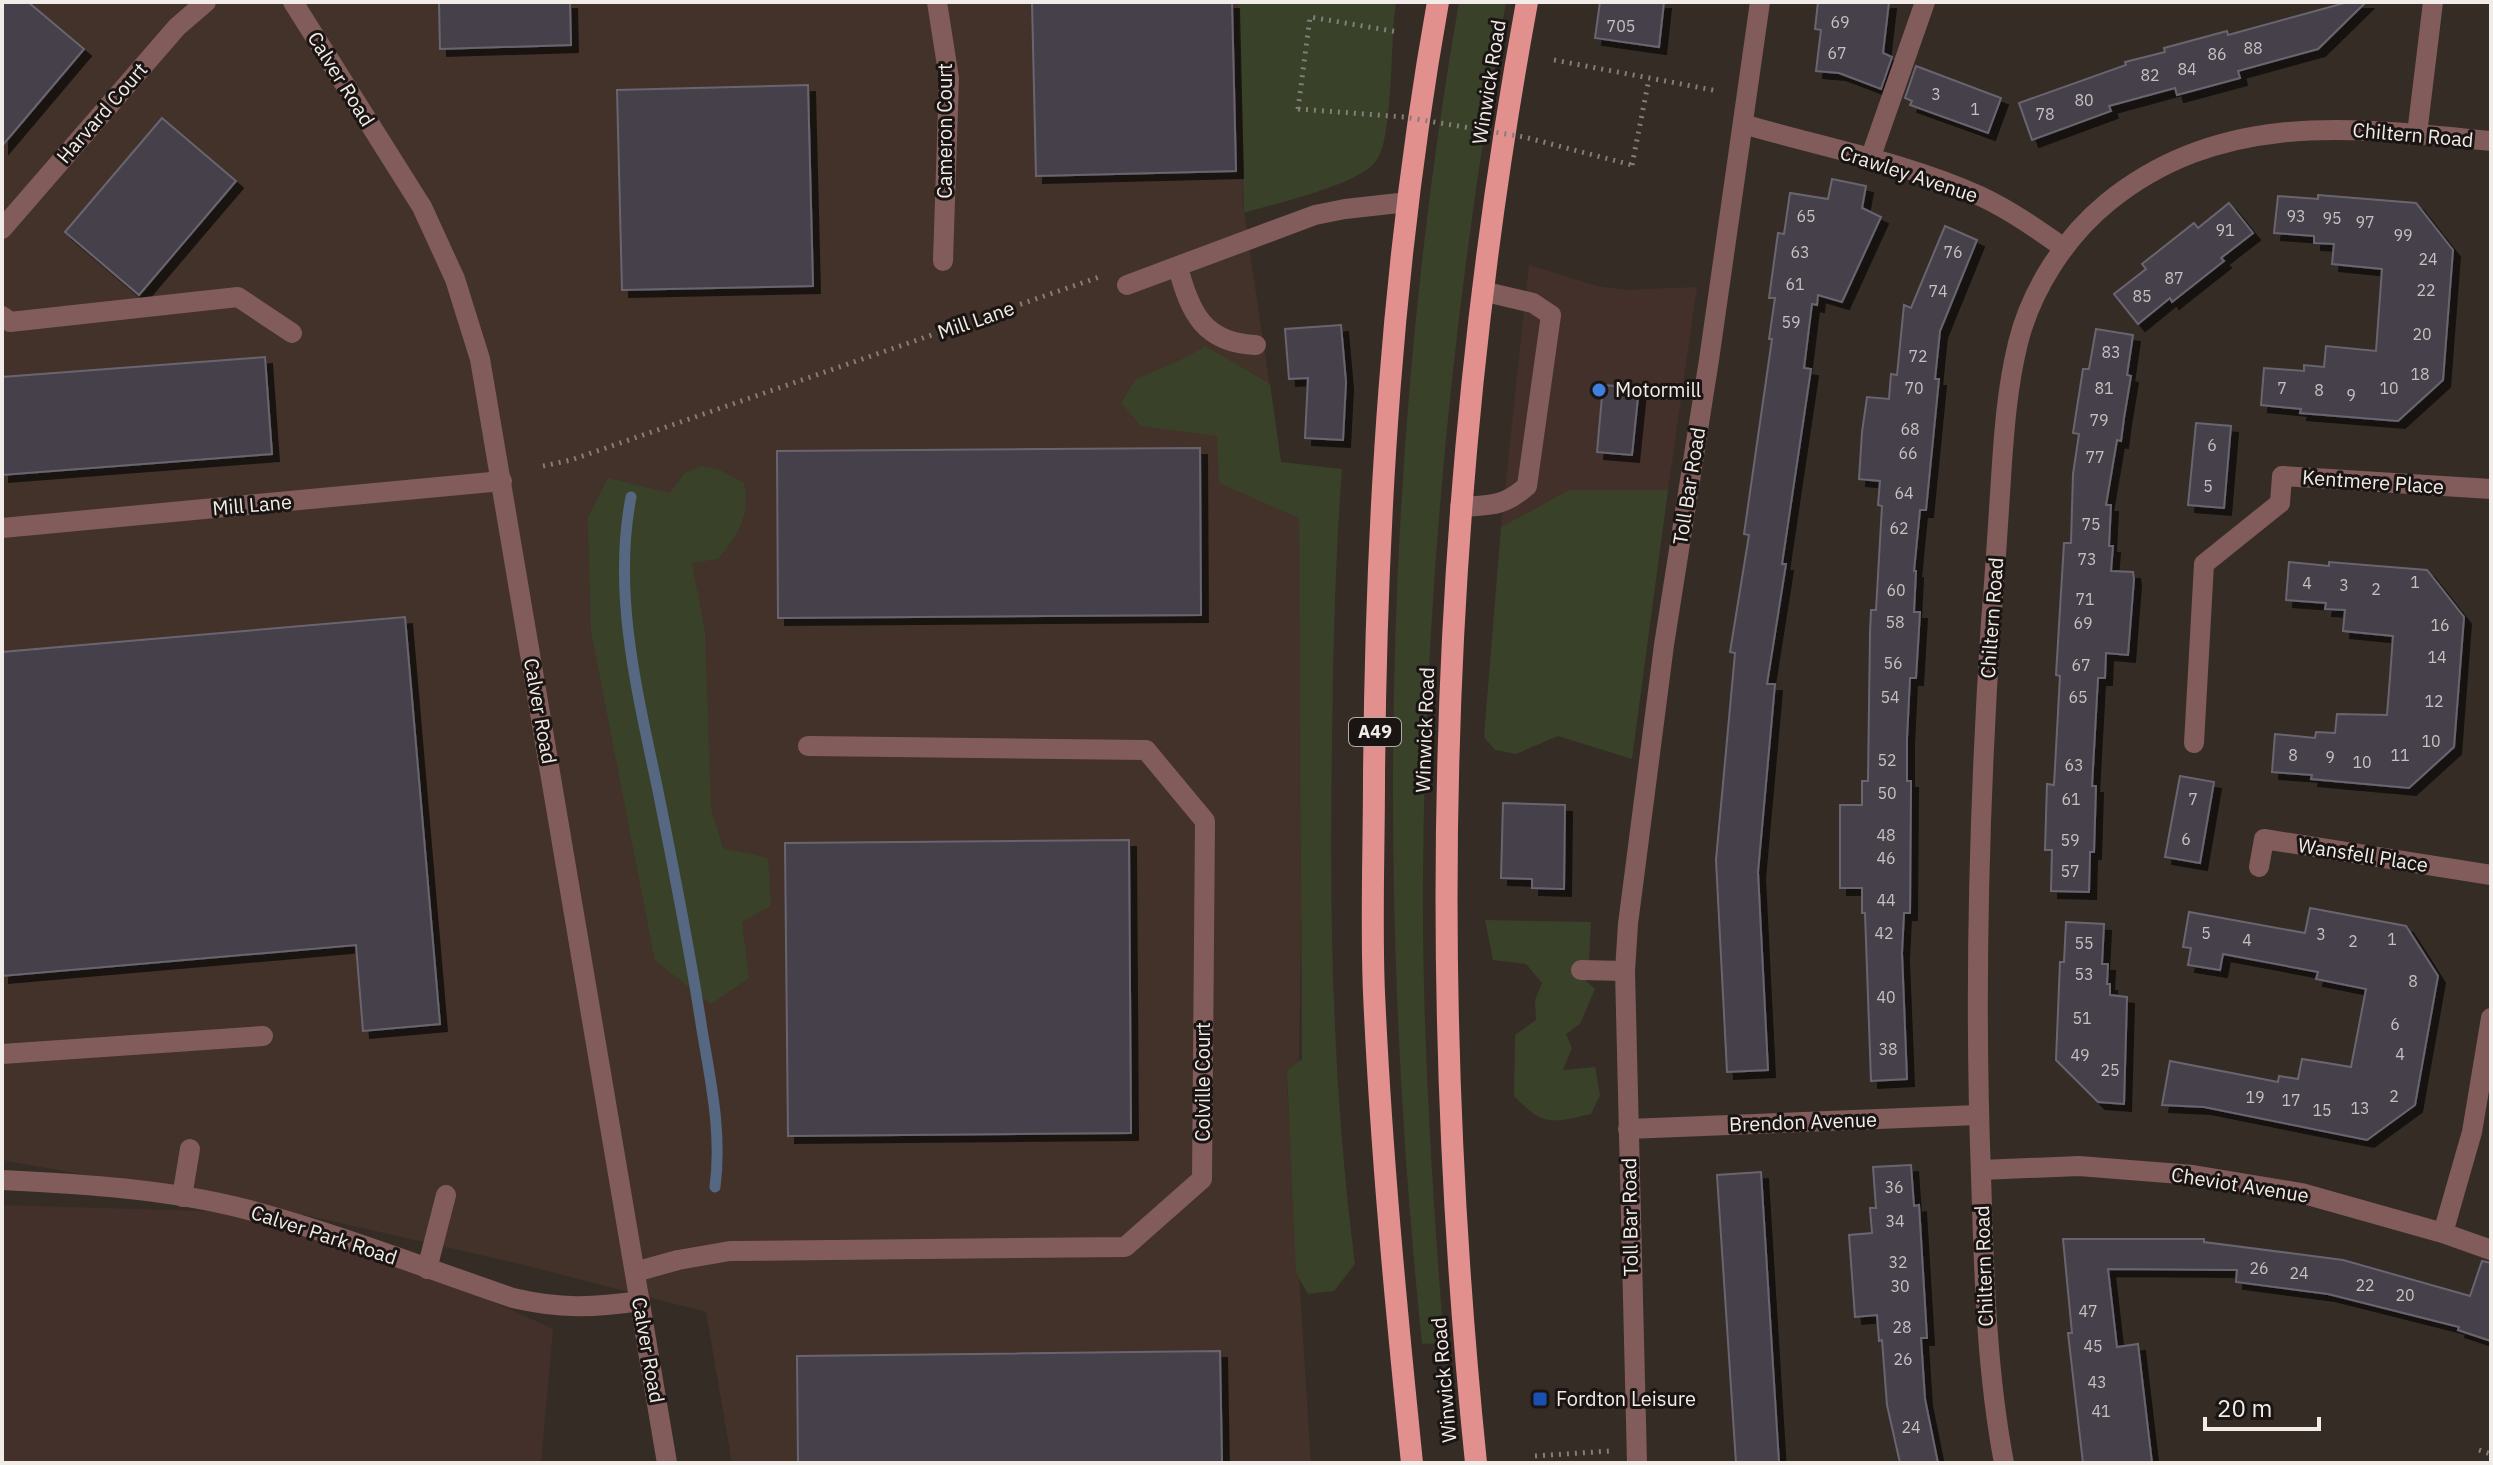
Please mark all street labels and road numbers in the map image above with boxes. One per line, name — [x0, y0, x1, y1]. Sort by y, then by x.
street label: Winwick Road — [1465, 18, 1512, 146]
street label: Calver Road — [302, 26, 381, 131]
street label: Harvard Court — [50, 56, 153, 169]
street label: Cameron Court — [931, 63, 958, 199]
street label: Chiltern Road — [2351, 116, 2475, 153]
street label: Crawley Avenue — [1837, 139, 1982, 209]
street label: Mill Lane — [934, 294, 1018, 345]
street label: Toll Bar Road — [1666, 425, 1711, 547]
street label: Kentmere Place — [2301, 463, 2445, 500]
street label: Mill Lane — [211, 488, 293, 521]
street label: Chiltern Road — [1974, 556, 2009, 679]
street label: Calver Road — [518, 656, 563, 766]
street label: Winwick Road — [1409, 667, 1440, 793]
road number: A49 — [1349, 718, 1401, 746]
street label: Wansfell Place — [2296, 831, 2430, 878]
street label: Colville Court — [1189, 1022, 1216, 1142]
street label: Brendon Avenue — [1728, 1105, 1878, 1138]
street label: Toll Bar Road — [1615, 1157, 1644, 1277]
street label: Cheviot Avenue — [2169, 1160, 2311, 1209]
street label: Calver Park Road — [248, 1198, 401, 1271]
street label: Chiltern Road — [1968, 1205, 1999, 1327]
street label: Calver Road — [626, 1295, 671, 1405]
street label: Winwick Road — [1425, 1316, 1462, 1444]

